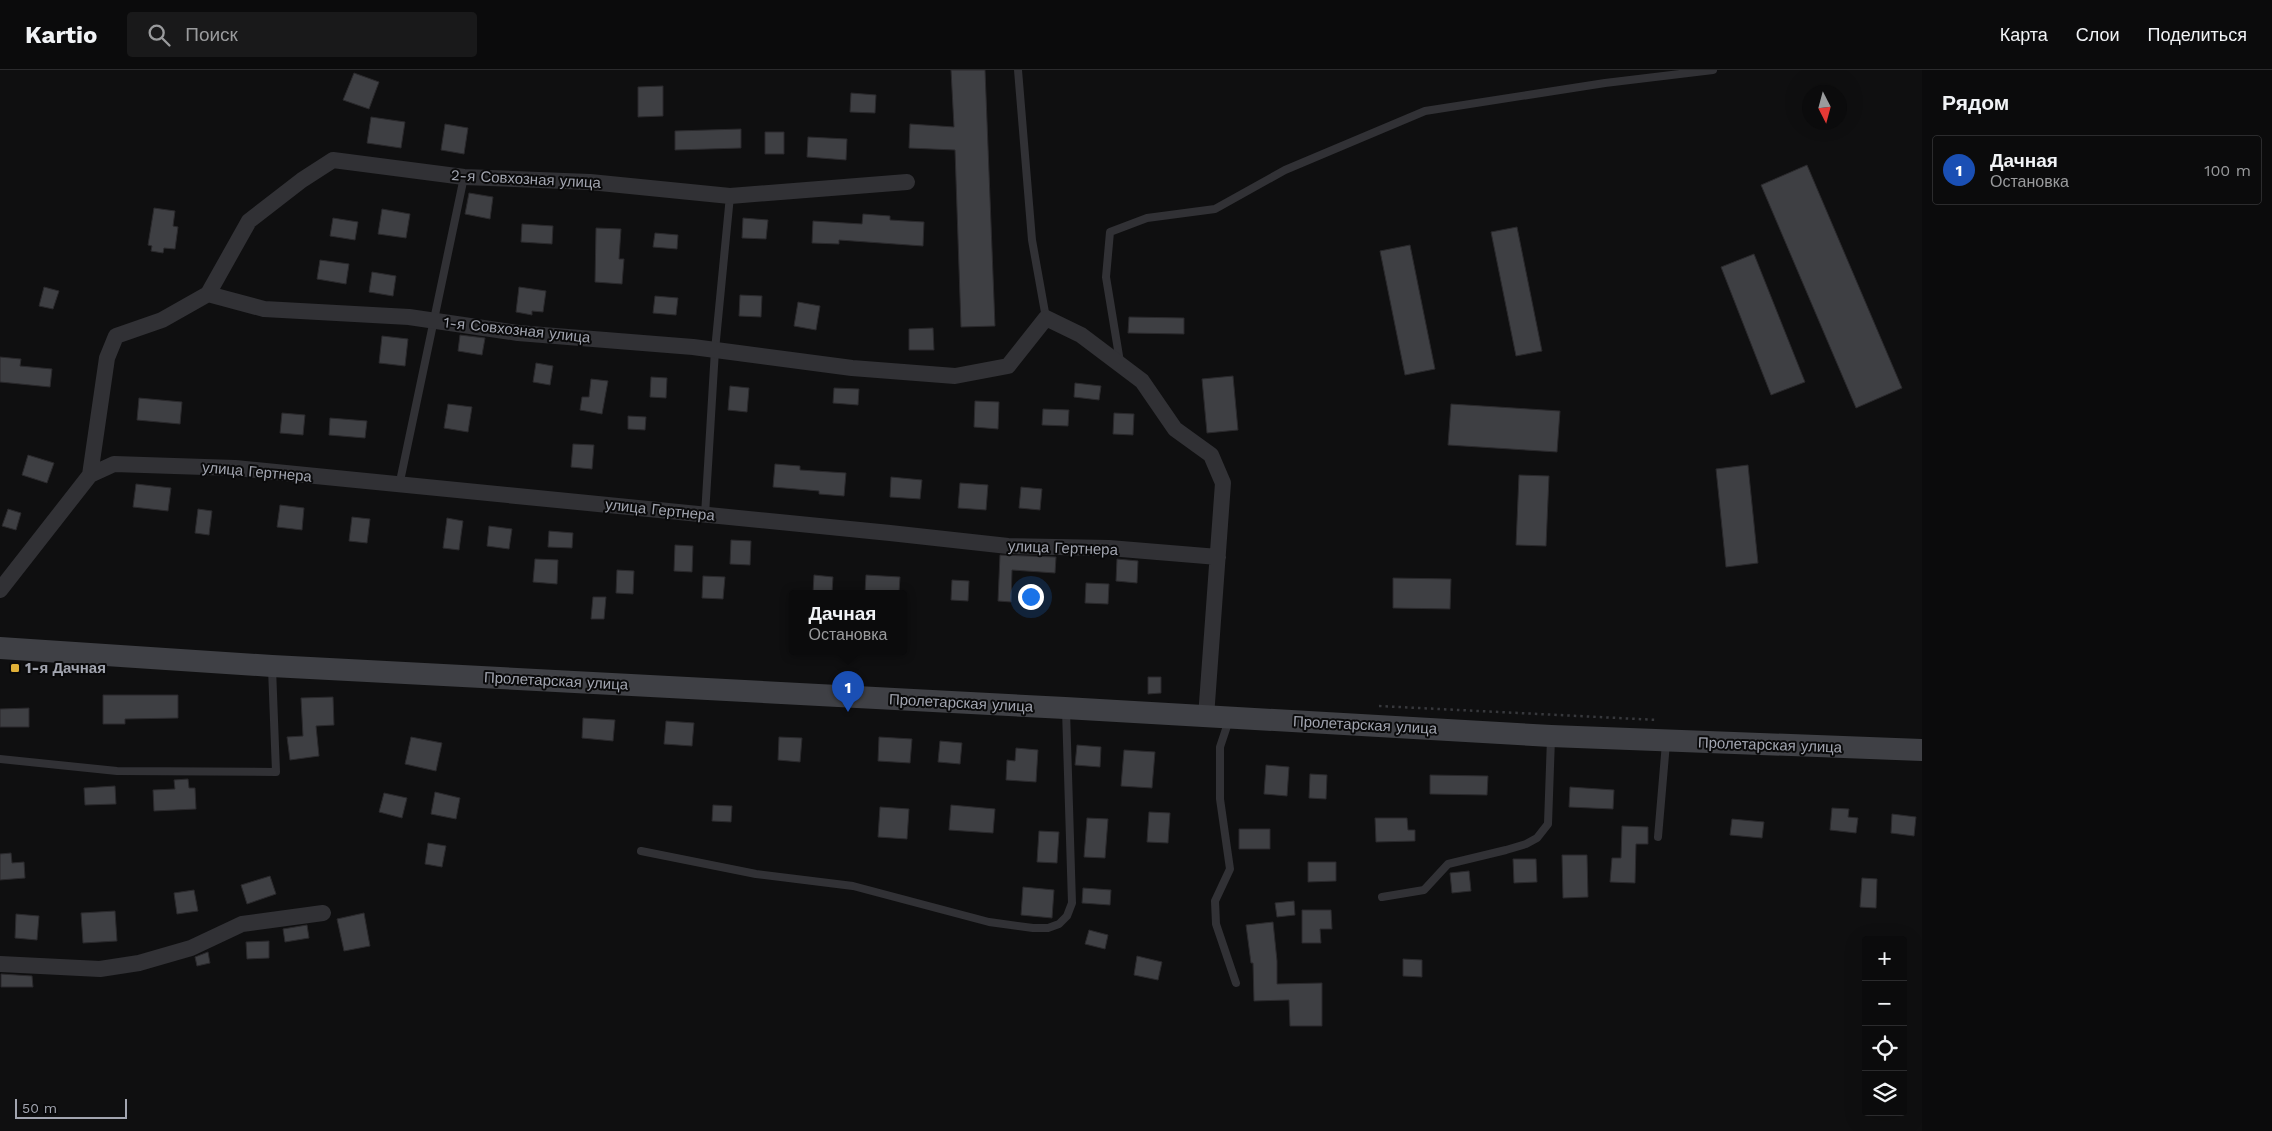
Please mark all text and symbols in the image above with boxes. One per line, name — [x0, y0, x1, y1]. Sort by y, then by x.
search box — [127, 12, 477, 57]
text: Kartio — [25, 21, 97, 49]
icon: search — [145, 21, 173, 49]
text: Поиск — [185, 23, 238, 46]
text: Карта — [2000, 24, 2048, 45]
text: Слои — [2076, 24, 2120, 45]
text: Поделиться — [2148, 24, 2247, 45]
north arrow — [1802, 85, 1847, 130]
text: Рядом — [1942, 90, 2009, 115]
text: Дачная — [1990, 149, 2058, 172]
text: 1 — [1956, 161, 1962, 180]
text: 100 m — [2204, 161, 2251, 180]
street label: 2-я Совхозная улица — [451, 166, 602, 192]
text: Остановка — [1990, 172, 2069, 191]
street label: 1-я Совхозная улица — [443, 313, 592, 347]
street label: улица Гертнера — [201, 458, 313, 486]
street label: улица Гертнера — [604, 495, 716, 525]
street label: улица Гертнера — [1008, 537, 1119, 559]
your location — [1018, 584, 1044, 610]
popup — [789, 590, 907, 655]
text: Дачная — [809, 602, 876, 625]
text: Остановка — [809, 625, 887, 644]
place label: 1-я Дачная — [25, 659, 106, 677]
marker: 1-я Дачная — [9, 662, 21, 674]
street label: Пролетарская улица — [483, 668, 629, 694]
pin: 1 — [832, 671, 864, 712]
street label: Пролетарская улица — [888, 690, 1034, 716]
street label: Пролетарская улица — [1292, 712, 1438, 738]
street label: Пролетарская улица — [1698, 733, 1843, 757]
map controls — [1862, 936, 1907, 1116]
button: + — [1862, 936, 1907, 981]
button: − — [1862, 981, 1907, 1026]
button: locate — [1862, 1026, 1907, 1071]
button: layers — [1862, 1071, 1907, 1116]
scale bar — [15, 1096, 128, 1119]
text: 50 m — [22, 1100, 57, 1116]

